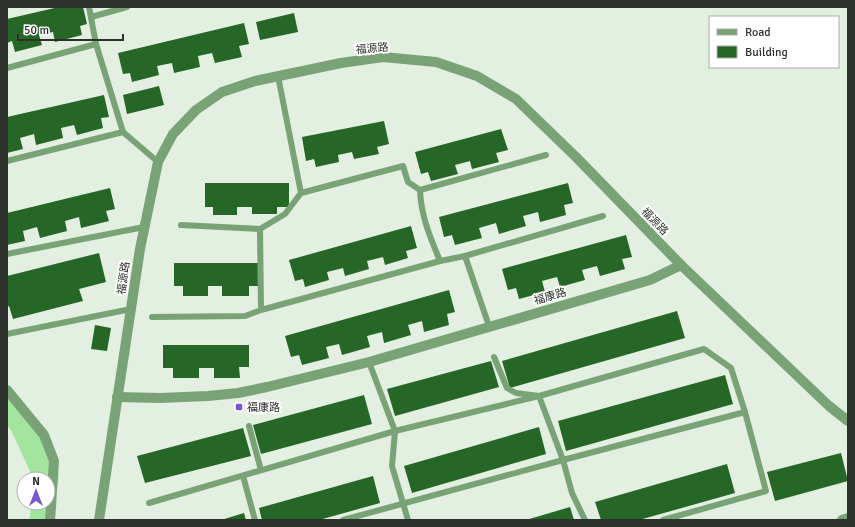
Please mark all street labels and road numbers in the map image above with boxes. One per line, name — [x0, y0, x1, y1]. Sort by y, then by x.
street label: 福源路 — [355, 41, 389, 56]
street label: 福源路 — [639, 205, 671, 238]
street label: 福源路 — [115, 261, 132, 295]
street label: 福康路 — [532, 286, 568, 307]

